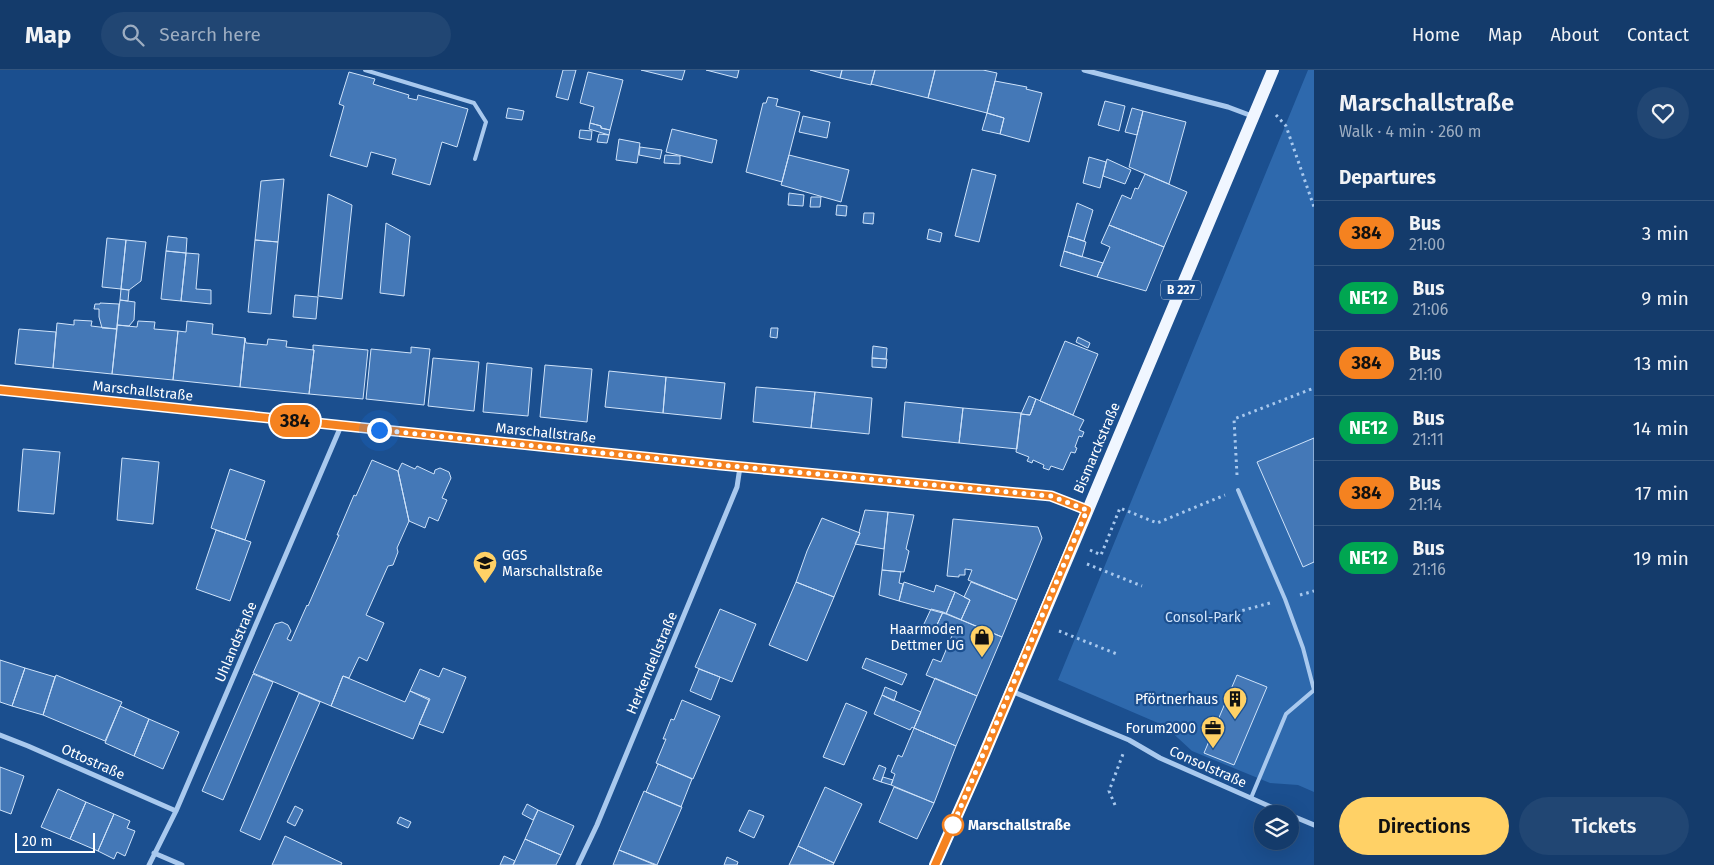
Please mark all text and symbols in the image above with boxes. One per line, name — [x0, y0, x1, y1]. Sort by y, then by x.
search box — [101, 12, 451, 57]
text: Map — [25, 21, 71, 49]
icon: search — [119, 21, 147, 49]
text: Search here — [159, 23, 261, 46]
text: Home — [1412, 24, 1460, 46]
text: Map — [1488, 24, 1522, 46]
text: About — [1550, 24, 1599, 46]
text: Contact — [1627, 24, 1689, 46]
button: heart — [1637, 87, 1689, 139]
text: Marschallstraße — [1339, 89, 1514, 117]
text: Walk · 4 min · 260 m — [1339, 122, 1481, 141]
text: Departures — [1339, 166, 1436, 189]
text: Bus — [1409, 212, 1441, 235]
text: 384 — [1352, 222, 1382, 244]
text: 3 min — [1642, 222, 1689, 245]
text: 21:00 — [1409, 235, 1445, 254]
text: Bus — [1413, 277, 1444, 300]
road number: B 227 — [1161, 280, 1201, 300]
text: NE12 — [1349, 287, 1388, 309]
text: 9 min — [1641, 287, 1689, 310]
text: 21:06 — [1413, 300, 1448, 319]
text: Bus — [1409, 342, 1441, 365]
text: 384 — [1352, 352, 1382, 374]
text: 13 min — [1633, 352, 1689, 375]
text: 21:10 — [1409, 365, 1443, 384]
street label: Marschallstraße — [92, 377, 194, 405]
street label: Bismarckstraße — [1070, 400, 1124, 496]
line badge: 384 — [266, 405, 324, 437]
text: Bus — [1413, 407, 1444, 430]
text: 384 — [280, 410, 310, 432]
text: NE12 — [1349, 417, 1388, 439]
text: 14 min — [1633, 417, 1689, 440]
your location — [367, 418, 392, 443]
street label: Marschallstraße — [495, 419, 597, 447]
text: 21:11 — [1413, 430, 1444, 449]
text: Bus — [1409, 472, 1441, 495]
text: 384 — [1352, 482, 1382, 504]
text: 17 min — [1635, 482, 1689, 505]
text: 21:14 — [1409, 495, 1442, 514]
text: Bus — [1413, 537, 1444, 560]
place label: GGS Marschallstraße — [502, 547, 603, 580]
text: NE12 — [1349, 547, 1388, 569]
text: 19 min — [1633, 547, 1689, 570]
school or university icon: GGS Marschallstraße — [472, 550, 498, 584]
text: 21:16 — [1413, 560, 1446, 579]
street label: Uhlandstraße — [211, 599, 261, 685]
street label: Herkendellstraße — [623, 609, 681, 717]
park label: Consol-Park — [1165, 609, 1242, 626]
place label: Haarmoden Dettmer UG — [890, 621, 964, 654]
shop icon: Haarmoden Dettmer UG — [969, 624, 995, 658]
building icon: Pförtnerhaus — [1222, 686, 1248, 720]
place label: Pförtnerhaus — [1135, 691, 1218, 708]
office icon: Forum2000 — [1200, 715, 1226, 749]
place label: Forum2000 — [1126, 720, 1196, 737]
street label: Ottostraße — [59, 740, 127, 784]
street label: Consolstraße — [1167, 742, 1249, 792]
button: Directions — [1339, 797, 1509, 855]
button: Tickets — [1519, 797, 1689, 855]
map controls — [1254, 805, 1299, 850]
button: layers — [1254, 805, 1299, 850]
marker: Marschallstraße — [942, 814, 964, 836]
place label: Marschallstraße — [968, 817, 1071, 834]
scale bar — [15, 830, 95, 853]
text: 20 m — [22, 833, 52, 850]

